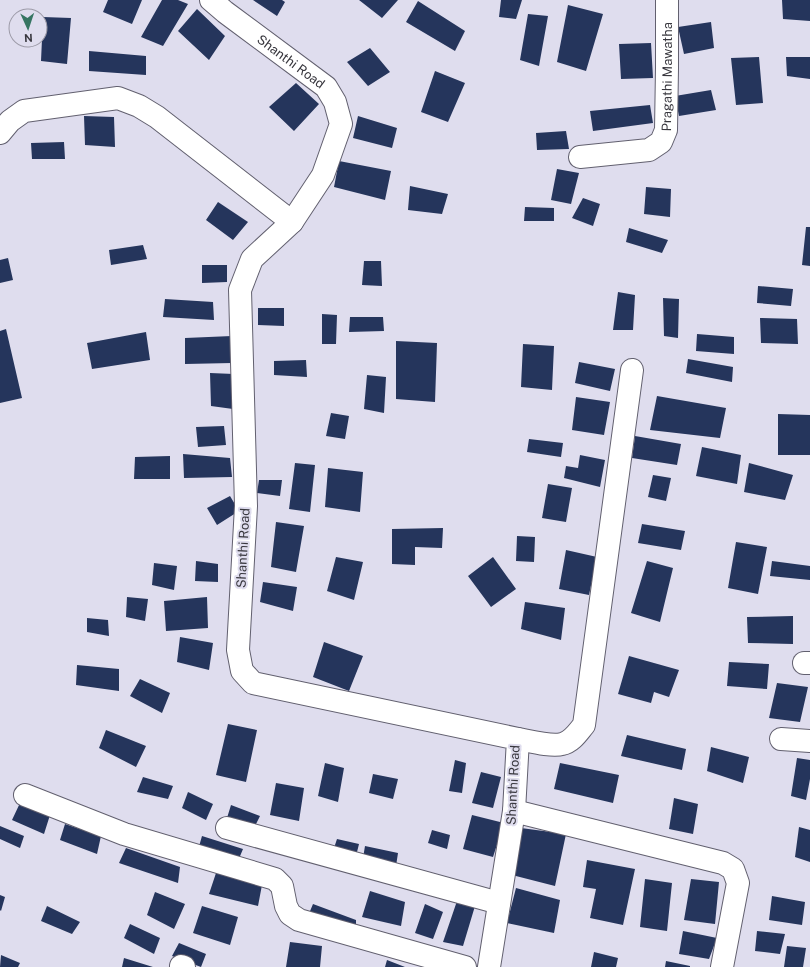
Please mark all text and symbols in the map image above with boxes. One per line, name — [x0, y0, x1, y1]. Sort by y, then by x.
north arrow — [8, 8, 48, 48]
street label: Pragathi Mawatha — [658, 22, 675, 132]
street label: Shanthi Road — [255, 31, 328, 91]
text: N — [24, 32, 33, 44]
street label: Shanthi Road — [233, 508, 253, 588]
street label: Shanthi Road — [503, 745, 523, 825]

